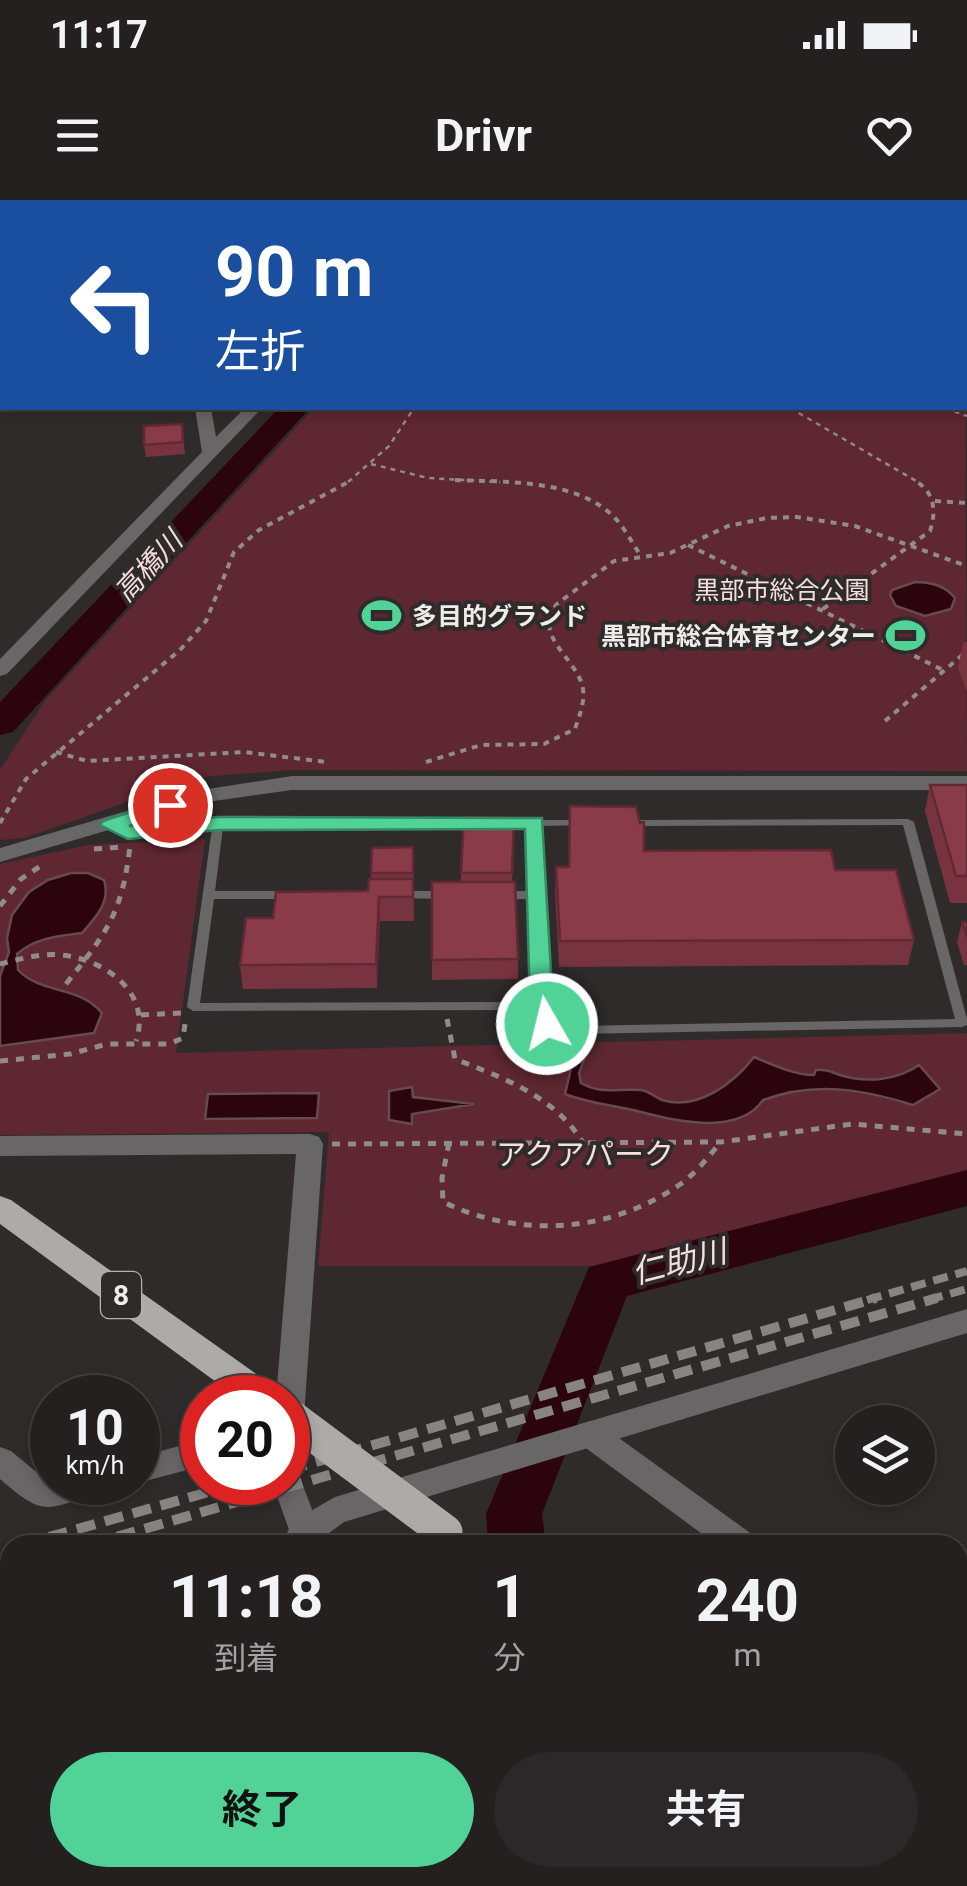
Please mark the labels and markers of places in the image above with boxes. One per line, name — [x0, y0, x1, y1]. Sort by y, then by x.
sports icon: 多目的グランド — [361, 595, 403, 637]
place label: 多目的グランド — [412, 602, 587, 631]
sports icon: 黒部市総合体育センター — [885, 615, 927, 657]
place label: 黒部市総合体育センター — [601, 622, 876, 651]
pin — [128, 763, 213, 848]

